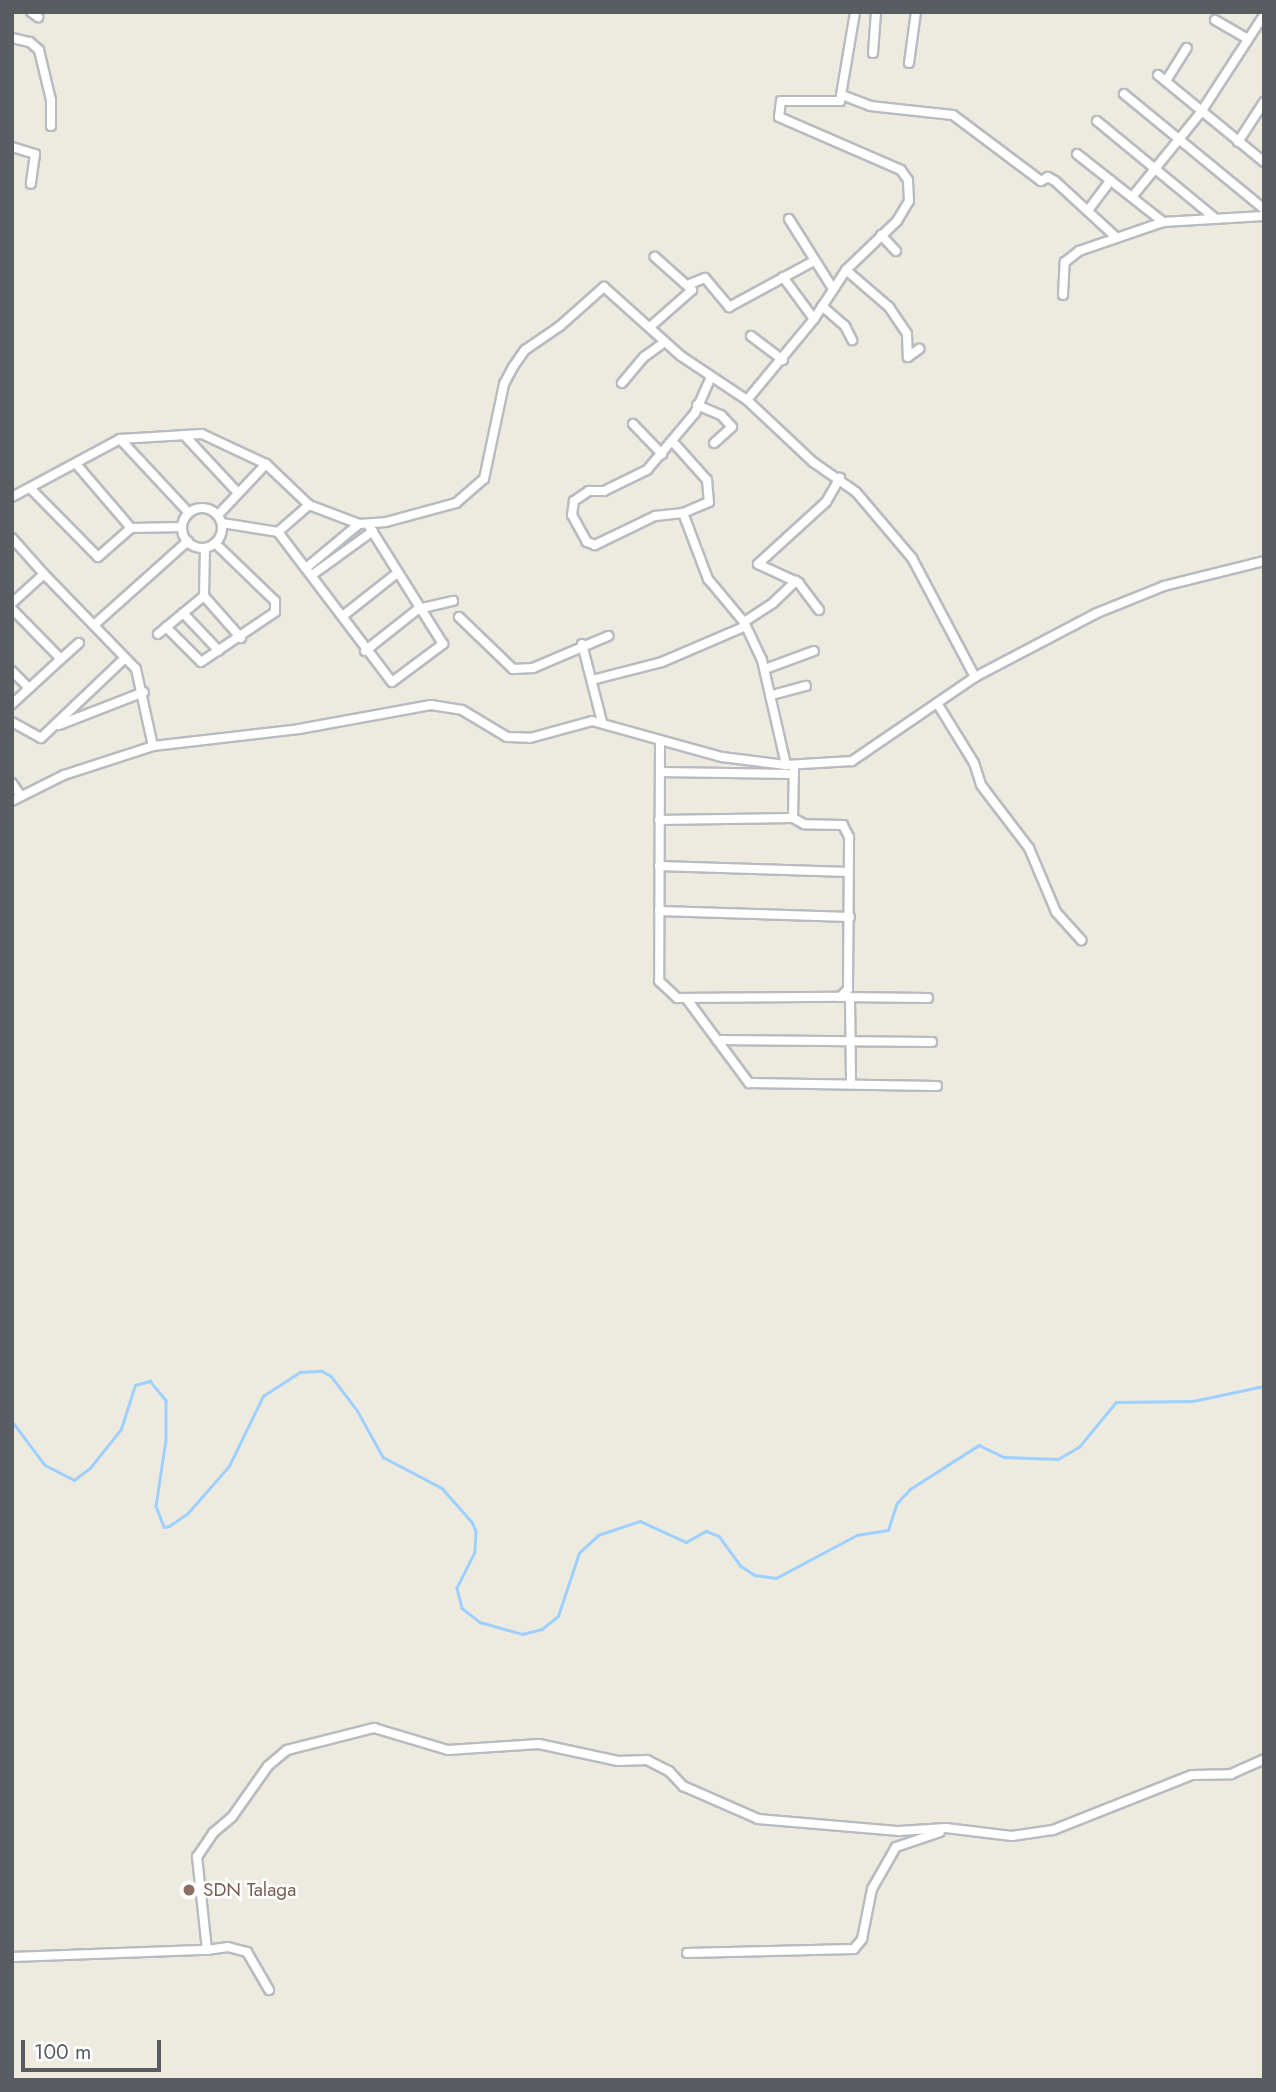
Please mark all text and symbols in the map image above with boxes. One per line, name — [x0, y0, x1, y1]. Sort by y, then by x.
place label: SDN Talaga — [203, 1879, 296, 1901]
marker: SDN Talaga — [181, 1882, 197, 1898]
scale bar — [24, 2025, 164, 2070]
text: 100 m — [34, 2037, 91, 2067]

